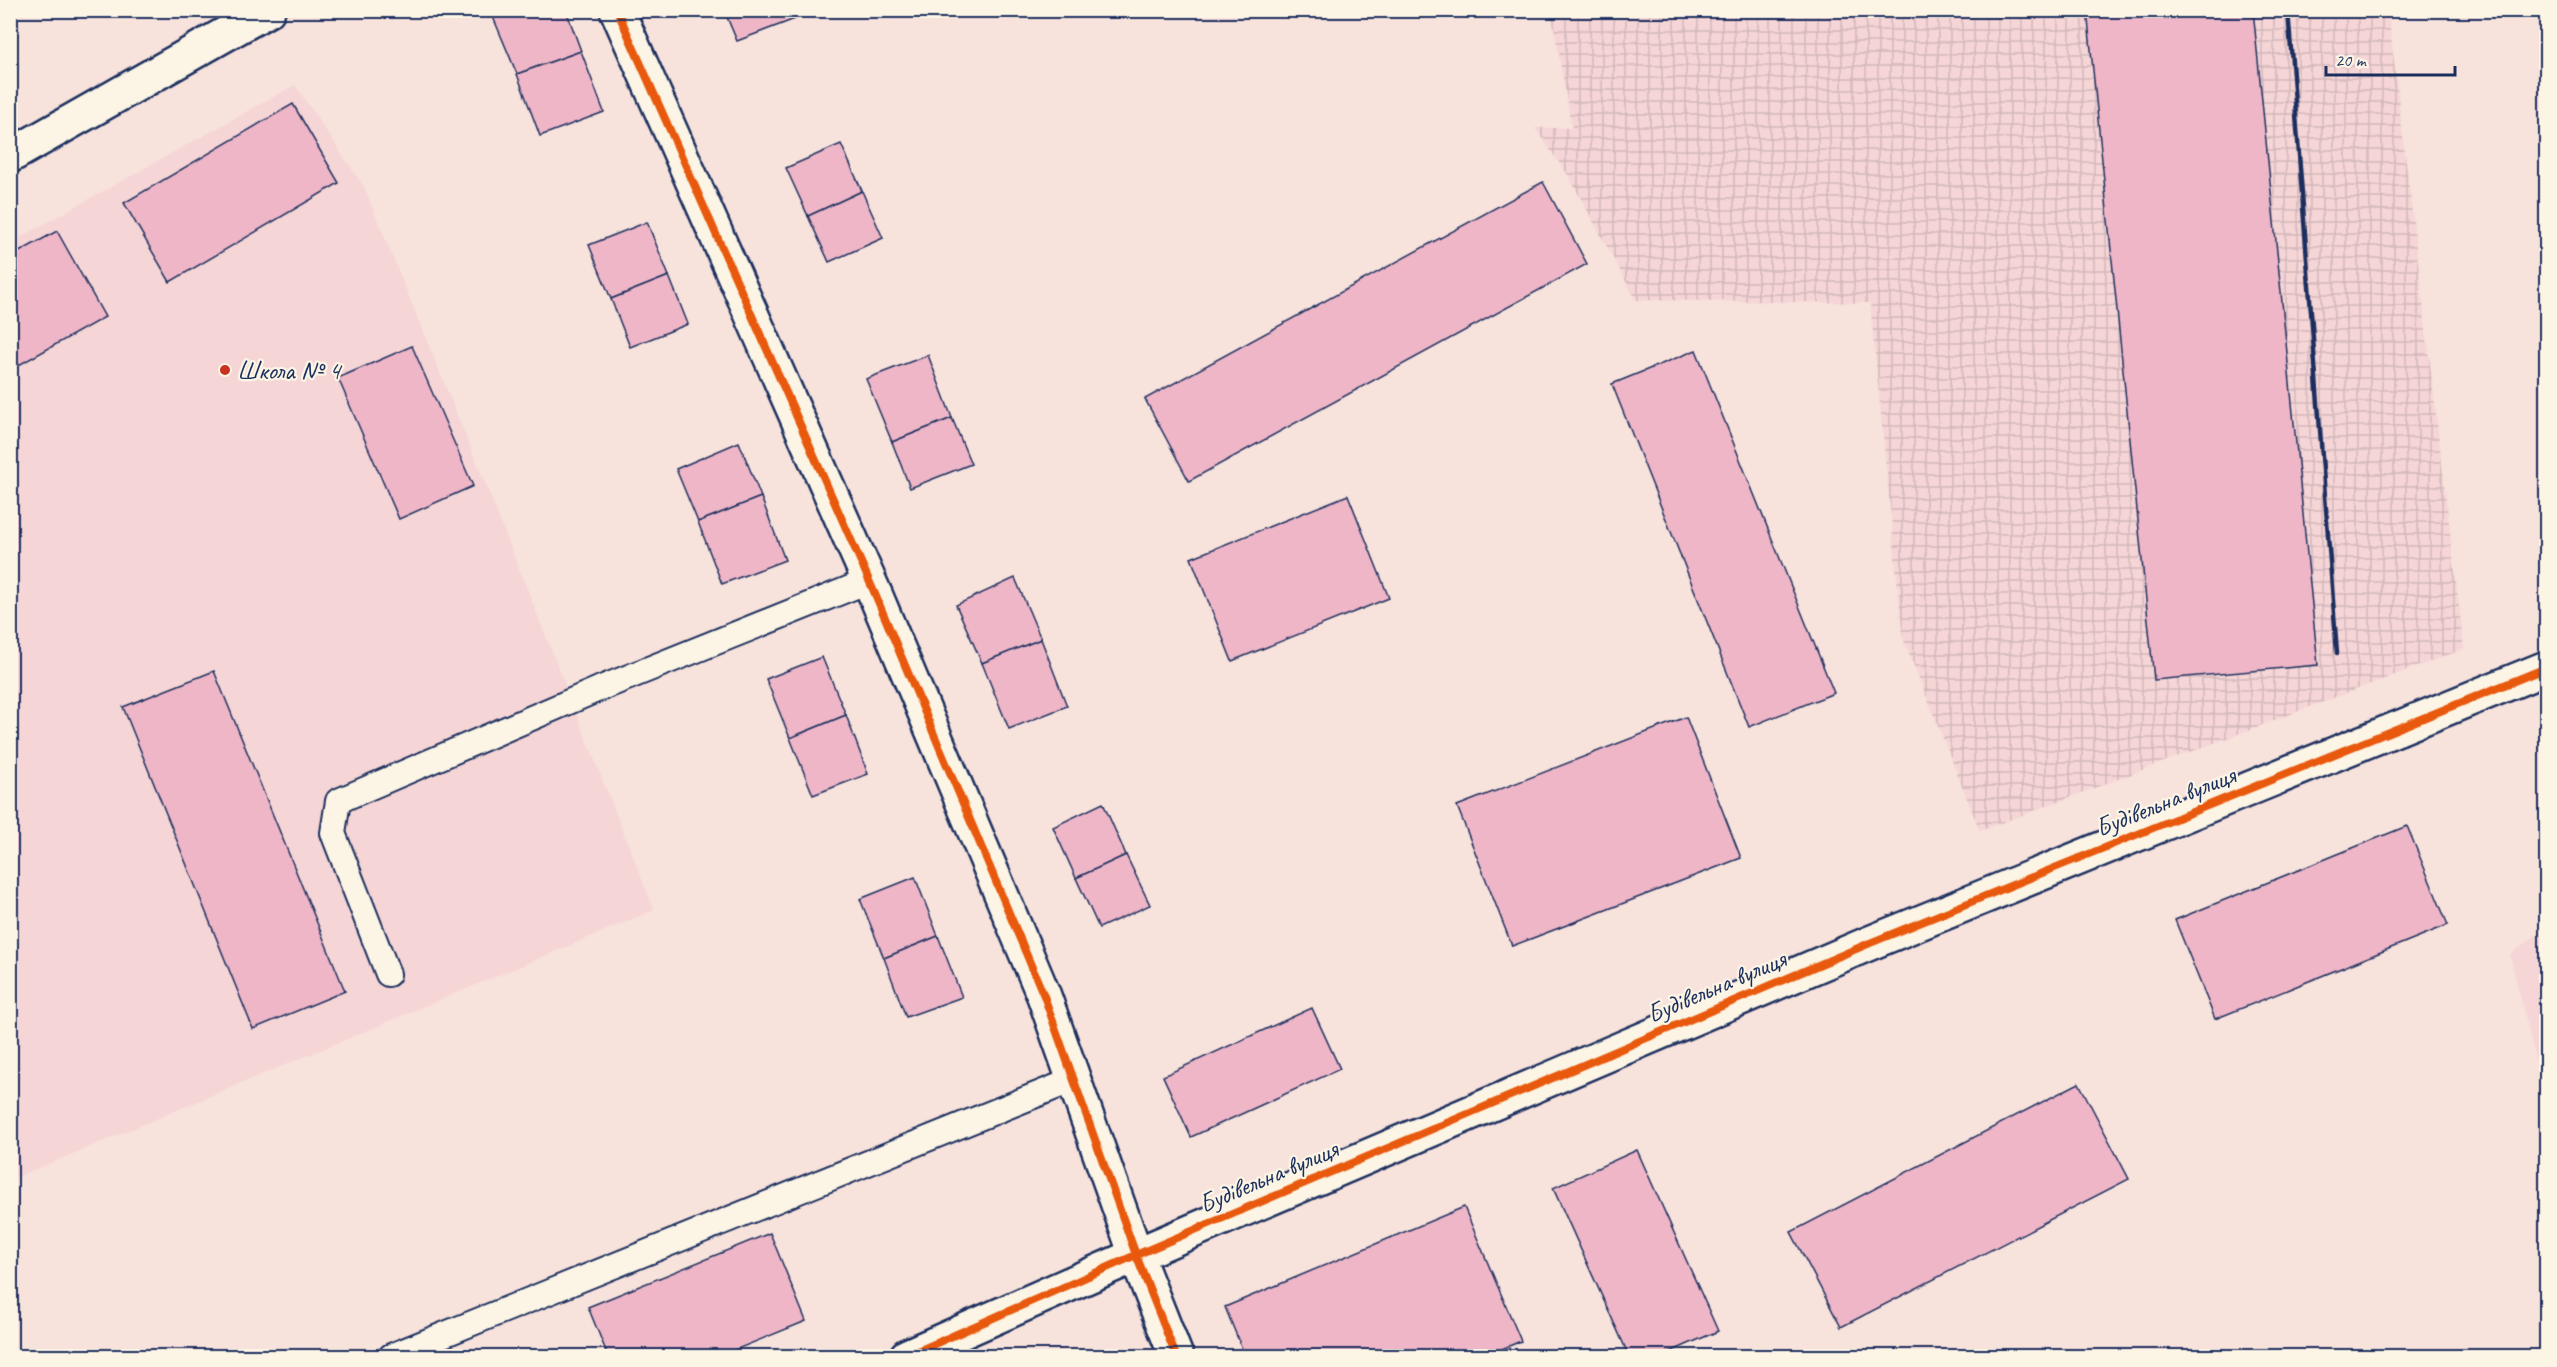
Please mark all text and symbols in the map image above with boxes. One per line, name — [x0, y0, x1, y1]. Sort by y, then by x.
scale bar — [2326, 39, 2455, 77]
text: 20 m — [2335, 49, 2368, 71]
place label: Школа № 4 — [237, 354, 342, 387]
marker: Школа № 4 — [218, 363, 232, 377]
street label: Будівельна вулиця — [2090, 758, 2242, 844]
street label: Будівельна вулиця — [1642, 942, 1792, 1031]
street label: Будівельна вулиця — [1194, 1132, 1344, 1221]

